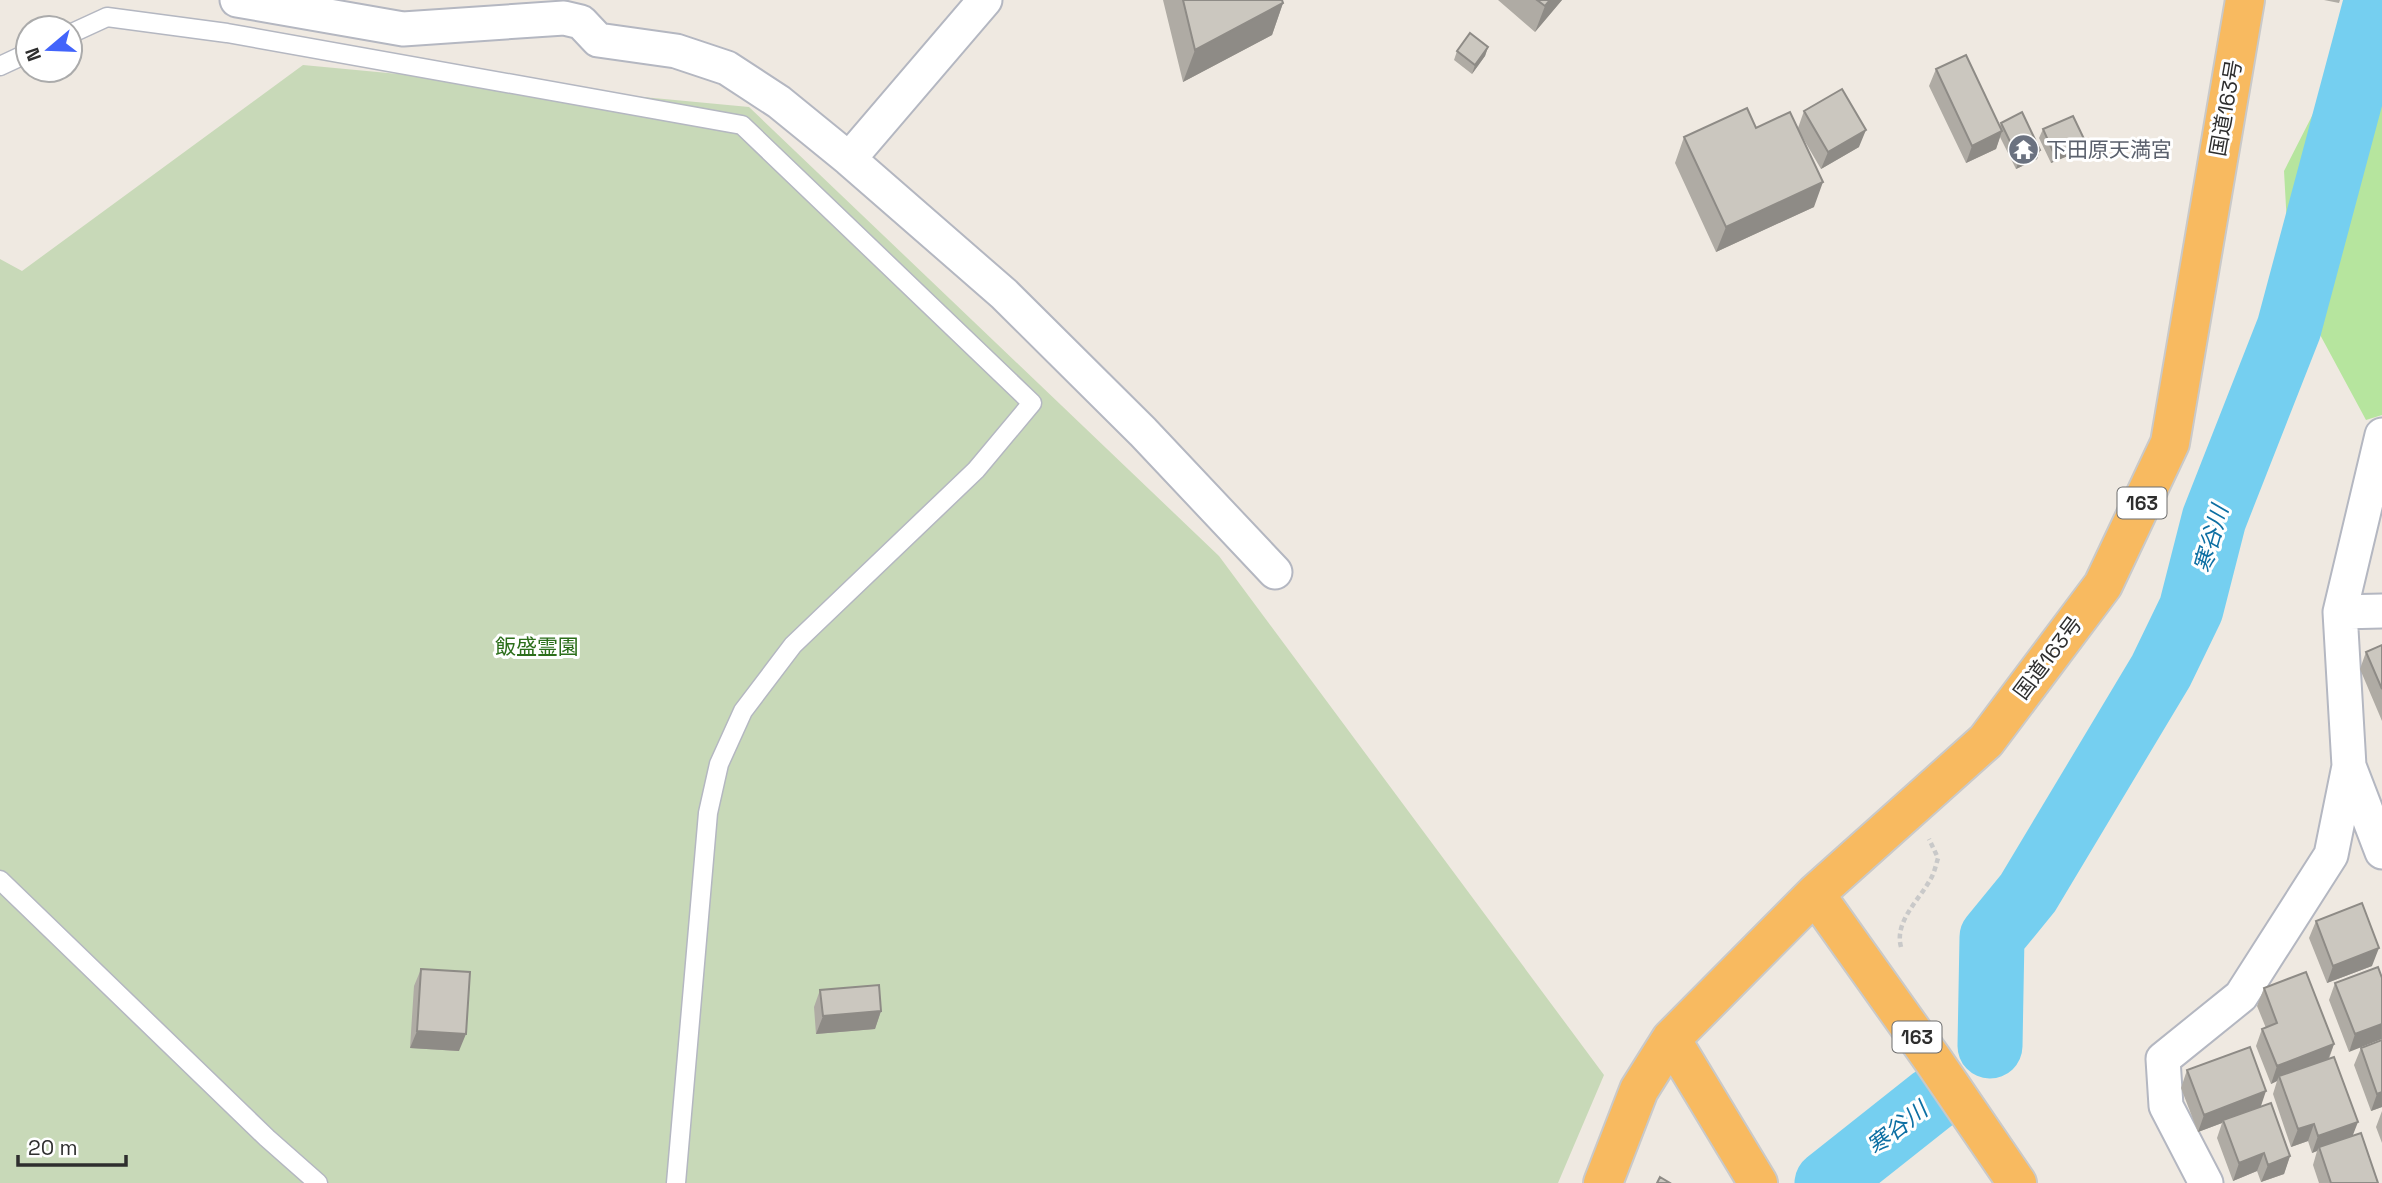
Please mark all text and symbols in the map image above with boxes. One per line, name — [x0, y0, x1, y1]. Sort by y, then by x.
north arrow — [14, 14, 84, 84]
text: N — [20, 44, 47, 64]
street label: 国道163号 — [2204, 58, 2247, 158]
temple icon: 下田原天満宮 — [2006, 133, 2040, 167]
place label: 下田原天満宮 — [2046, 136, 2172, 163]
road number: 163 — [2118, 488, 2166, 518]
water label: 寒谷川 — [2187, 499, 2236, 576]
street label: 国道163号 — [2008, 611, 2088, 705]
park label: 飯盛霊園 — [495, 633, 579, 660]
road number: 163 — [1892, 1021, 1941, 1052]
water label: 寒谷川 — [1861, 1093, 1936, 1161]
scale bar — [18, 1124, 126, 1168]
text: 20 m — [28, 1134, 78, 1161]

